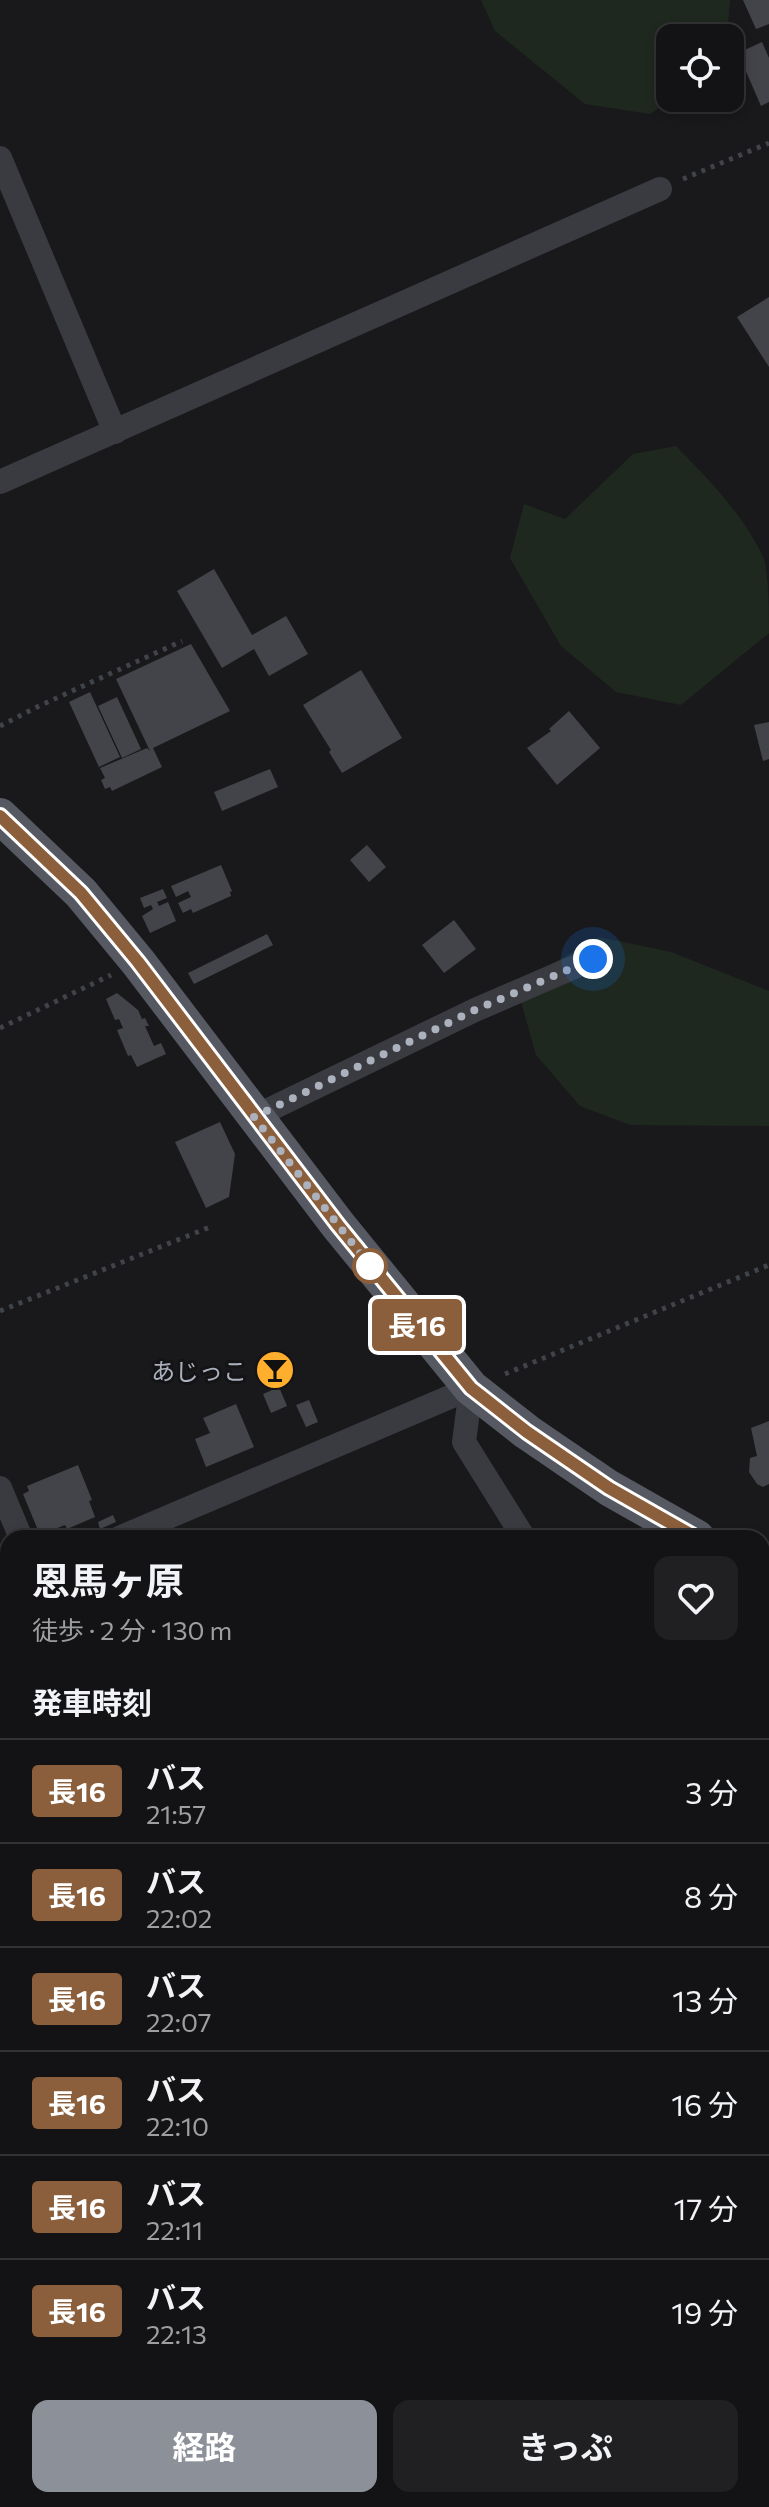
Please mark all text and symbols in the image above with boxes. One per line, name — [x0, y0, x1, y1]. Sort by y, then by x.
map controls — [656, 24, 744, 112]
button: locate — [656, 24, 744, 112]
your location — [573, 939, 613, 979]
unlabelled marker — [353, 1249, 387, 1283]
line badge: 長16 — [371, 1299, 463, 1351]
text: 長16 — [388, 1308, 446, 1342]
bar icon: あじっこ — [254, 1349, 296, 1391]
place label: あじっこ — [151, 1356, 247, 1385]
text: 恩馬ヶ原 — [32, 1556, 184, 1603]
button: heart — [654, 1556, 738, 1640]
text: 徒歩 · 2 分 · 130 m — [32, 1614, 232, 1645]
text: 発車時刻 — [32, 1683, 152, 1720]
text: バス — [146, 1758, 206, 1795]
text: 3 分 — [685, 1773, 738, 1810]
text: 長16 — [48, 1774, 106, 1808]
text: 21:57 — [146, 1798, 206, 1829]
text: バス — [146, 1862, 206, 1899]
text: 8 分 — [684, 1877, 738, 1914]
text: 長16 — [48, 1878, 106, 1912]
text: 22:02 — [146, 1902, 212, 1933]
text: バス — [146, 1966, 206, 2003]
text: 13 分 — [672, 1981, 738, 2018]
text: 長16 — [48, 1982, 106, 2016]
text: 22:07 — [146, 2006, 212, 2037]
text: バス — [146, 2070, 206, 2107]
text: 16 分 — [671, 2085, 738, 2122]
text: 長16 — [48, 2086, 106, 2120]
text: 22:10 — [146, 2110, 209, 2141]
text: バス — [146, 2174, 206, 2211]
text: 17 分 — [674, 2189, 738, 2226]
text: 長16 — [48, 2190, 106, 2224]
text: 22:11 — [146, 2214, 203, 2245]
text: バス — [146, 2278, 206, 2315]
text: 19 分 — [671, 2293, 738, 2330]
text: 長16 — [48, 2294, 106, 2328]
text: 22:13 — [146, 2318, 207, 2349]
button: 経路 — [32, 2400, 377, 2492]
button: きっぷ — [393, 2400, 738, 2492]

